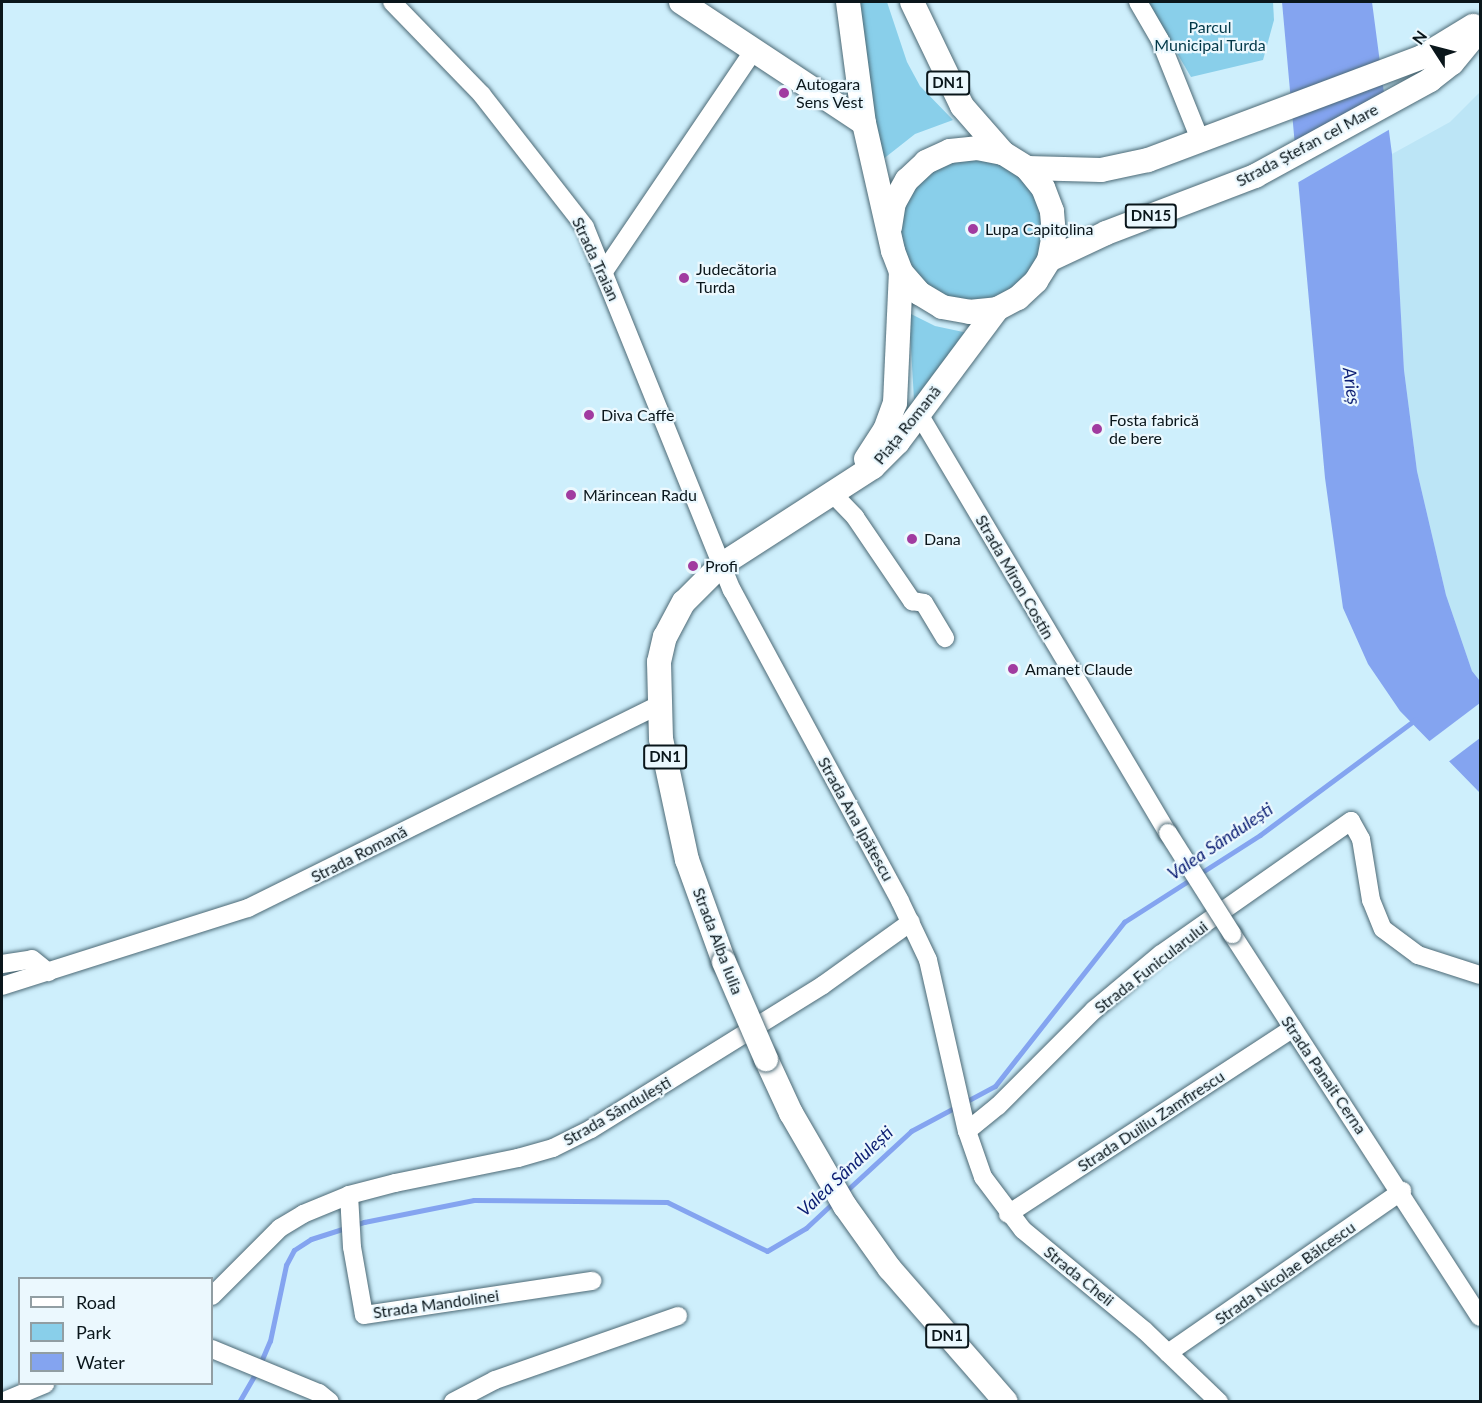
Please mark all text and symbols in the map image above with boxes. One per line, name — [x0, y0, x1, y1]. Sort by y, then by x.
park label: Parcul Municipal Turda — [1154, 17, 1266, 55]
north arrow — [1404, 18, 1464, 78]
text: N — [1408, 27, 1430, 48]
road number: DN1 — [926, 71, 970, 95]
place label: Autogara Sens Vest — [796, 74, 864, 112]
marker: Autogara Sens Vest — [777, 86, 791, 100]
street label: Strada Ștefan cel Mare — [1233, 99, 1381, 191]
road number: DN15 — [1124, 204, 1178, 228]
street label: Strada Traian — [568, 214, 624, 304]
place label: Lupa Capitolina — [985, 219, 1093, 239]
marker: Lupa Capitolina — [966, 222, 980, 236]
place label: Judecătoria Turda — [696, 259, 777, 297]
marker: Judecătoria Turda — [677, 271, 691, 285]
water label: Arieș — [1339, 366, 1365, 406]
street label: Piața Romană — [869, 382, 945, 468]
place label: Diva Caffe — [601, 405, 674, 425]
marker: Diva Caffe — [582, 408, 596, 422]
place label: Fosta fabrică de bere — [1109, 410, 1199, 448]
marker: Fosta fabrică de bere — [1090, 422, 1104, 436]
place label: Mărincean Radu — [583, 485, 697, 505]
marker: Mărincean Radu — [564, 488, 578, 502]
street label: Strada Miron Costin — [972, 511, 1058, 643]
place label: Dana — [924, 529, 961, 549]
marker: Dana — [905, 532, 919, 546]
place label: Profi — [705, 556, 738, 576]
marker: Profi — [686, 559, 700, 573]
place label: Amanet Claude — [1025, 659, 1133, 679]
marker: Amanet Claude — [1006, 662, 1020, 676]
road number: DN1 — [642, 745, 688, 769]
street label: Strada Ana Ipătescu — [814, 753, 898, 885]
water label: Valea Sândulești — [1163, 798, 1277, 884]
street label: Strada Romană — [308, 822, 410, 886]
street label: Strada Alba Iulia — [689, 885, 747, 997]
street label: Strada Funicularului — [1091, 917, 1211, 1017]
street label: Strada Panait Cerna — [1277, 1012, 1371, 1138]
street label: Strada Duiliu Zamfirescu — [1074, 1066, 1228, 1176]
street label: Strada Sândulești — [560, 1072, 674, 1150]
water label: Valea Sândulești — [793, 1121, 897, 1221]
street label: Strada Nicolae Bălcescu — [1211, 1217, 1359, 1329]
street label: Strada Cheii — [1040, 1242, 1118, 1310]
legend — [18, 1277, 213, 1385]
street label: Strada Mandolinei — [372, 1286, 500, 1322]
text: Road — [76, 1291, 116, 1313]
text: Park — [76, 1321, 111, 1343]
road number: DN1 — [924, 1324, 970, 1348]
text: Water — [76, 1351, 125, 1373]

